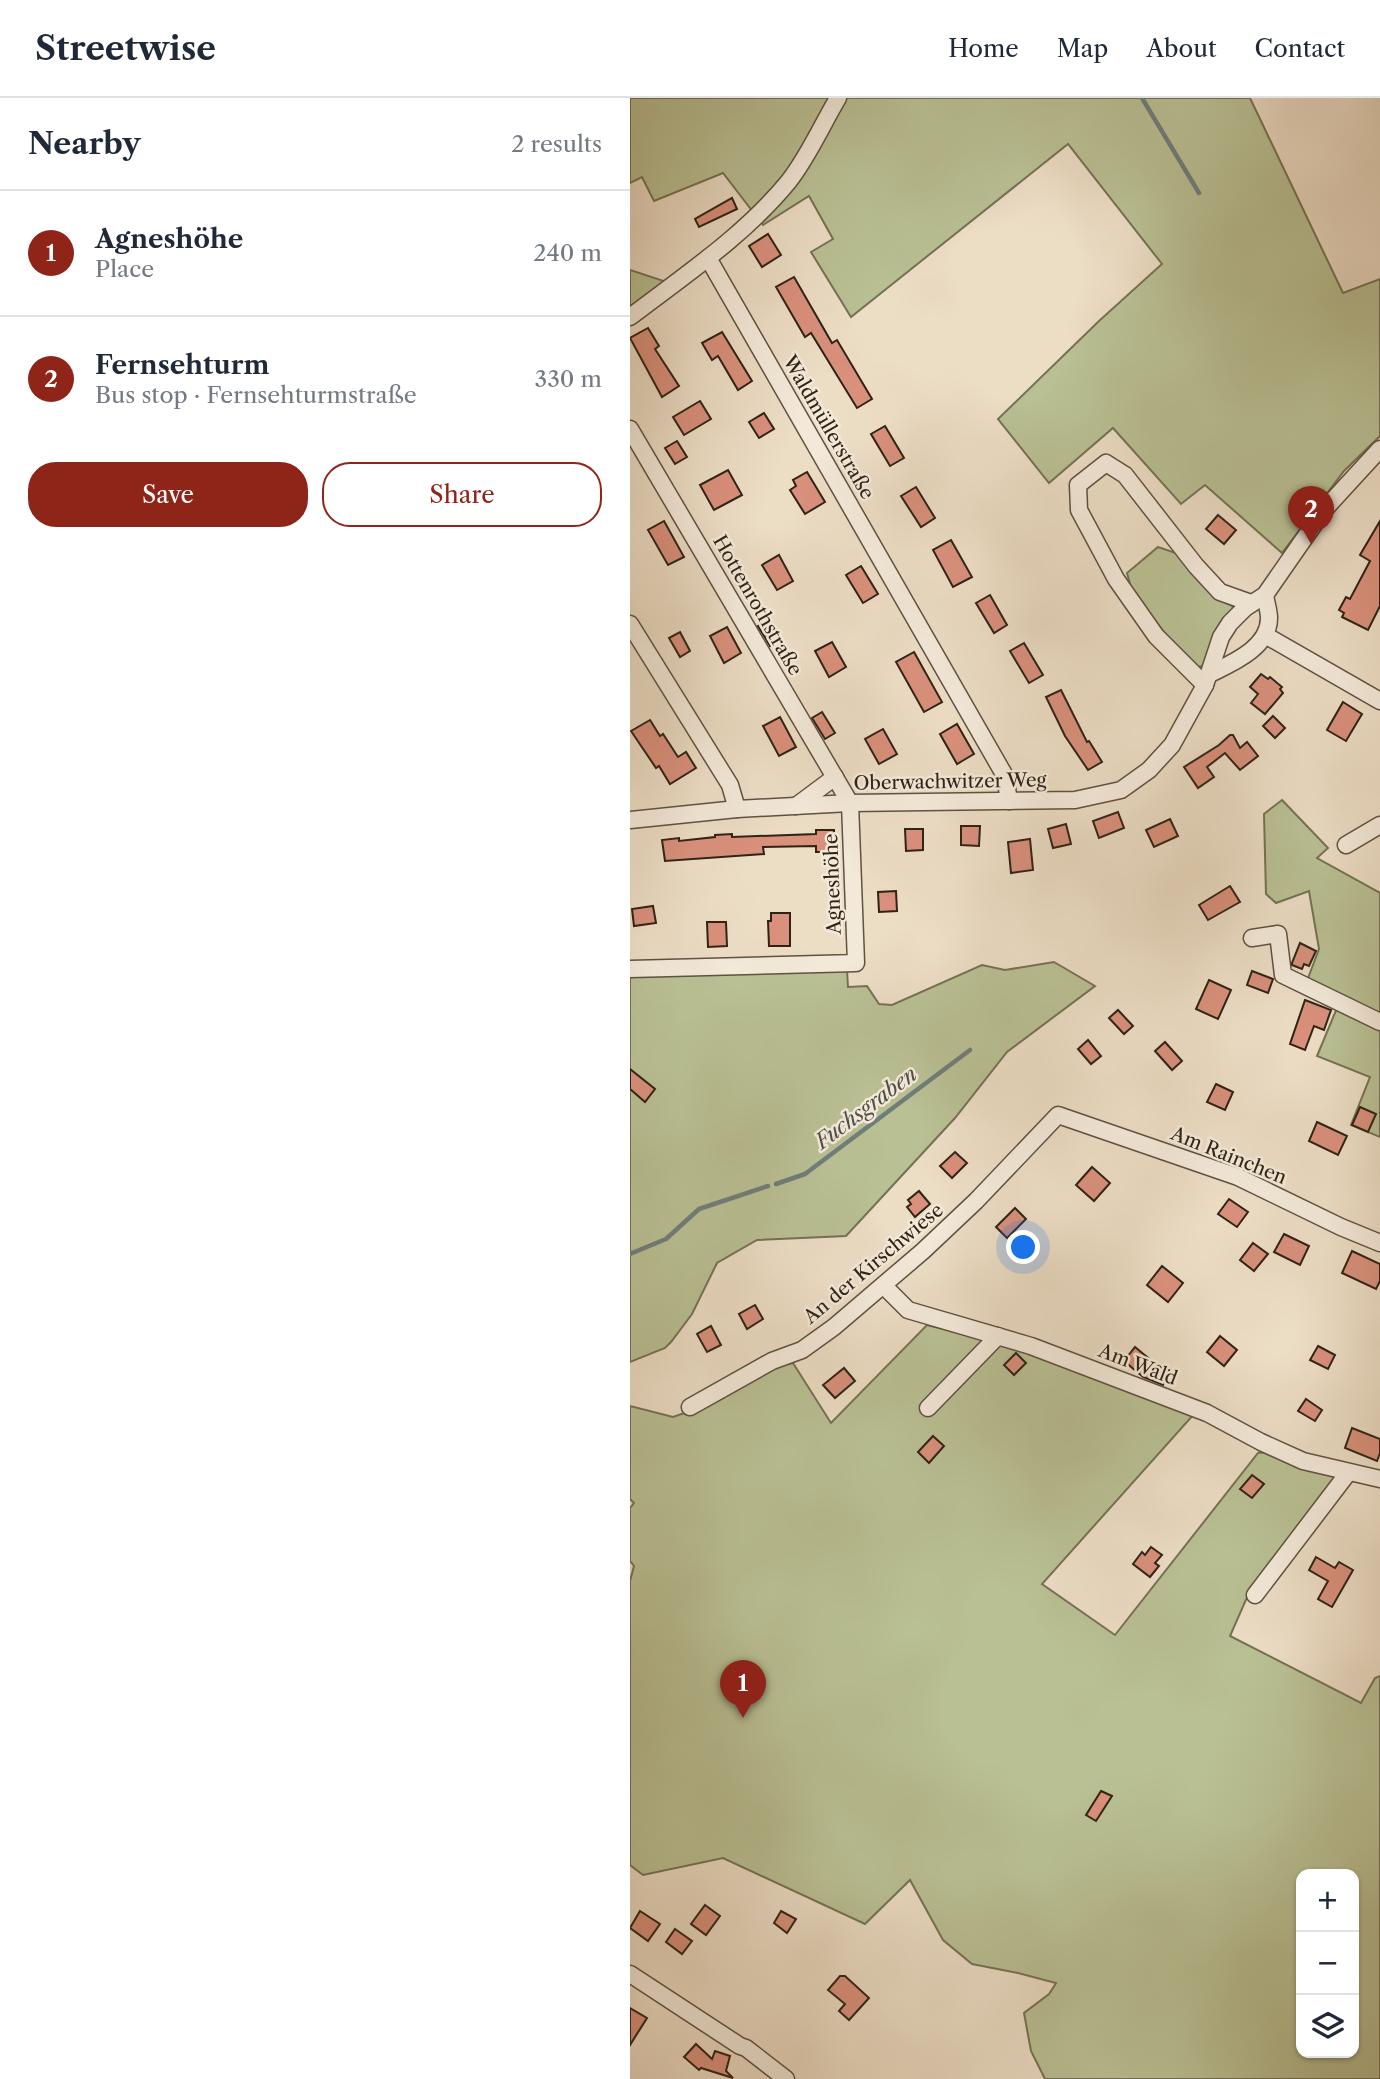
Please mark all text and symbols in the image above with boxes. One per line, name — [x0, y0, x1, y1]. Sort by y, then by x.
text: Streetwise — [35, 28, 216, 69]
text: Home — [948, 34, 1019, 63]
text: Map — [1057, 34, 1108, 63]
text: About — [1146, 34, 1217, 63]
text: Contact — [1255, 34, 1345, 63]
text: Nearby — [28, 125, 141, 162]
text: 2 results — [511, 130, 602, 158]
text: Agneshöhe — [95, 223, 243, 255]
text: 1 — [46, 239, 56, 267]
text: 240 m — [533, 239, 602, 267]
text: Place — [95, 255, 154, 283]
text: Fernsehturm — [95, 349, 269, 381]
street label: Waldmüllerstraße — [778, 350, 879, 503]
text: 2 — [44, 365, 58, 393]
text: 330 m — [535, 365, 602, 393]
text: Bus stop · Fernsehturmstraße — [95, 381, 417, 409]
button: Save — [28, 462, 308, 527]
button: Share — [322, 462, 602, 527]
pin: 2 — [1288, 486, 1334, 544]
street label: Hottenrothstraße — [708, 531, 807, 679]
street label: Oberwachwitzer Weg — [853, 768, 1048, 795]
street label: Agneshöhe — [819, 833, 846, 936]
water label: Fuchsgraben — [808, 1061, 922, 1155]
street label: Am Rainchen — [1167, 1121, 1290, 1189]
street label: An der Kirschwiese — [798, 1198, 948, 1329]
your location — [1006, 1230, 1040, 1264]
street label: Am Wald — [1094, 1339, 1181, 1390]
pin: 1 — [720, 1660, 766, 1718]
map controls — [1296, 1869, 1359, 2058]
button: + — [1296, 1869, 1359, 1932]
button: − — [1296, 1932, 1359, 1995]
button: layers — [1296, 1995, 1359, 2058]

